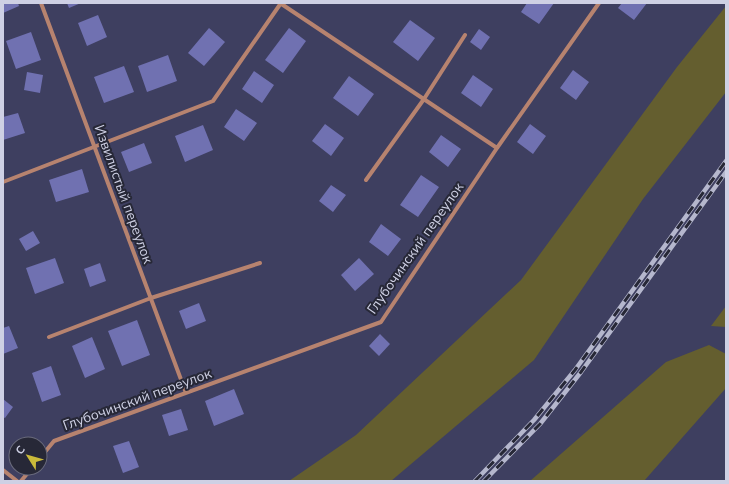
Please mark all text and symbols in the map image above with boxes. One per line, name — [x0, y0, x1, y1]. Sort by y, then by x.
street label: Извилистый переулок — [90, 122, 158, 267]
street label: Глубочинский переулок — [363, 178, 468, 318]
street label: Глубочинский переулок — [60, 364, 215, 435]
north arrow — [8, 436, 48, 476]
text: С — [12, 442, 29, 458]

